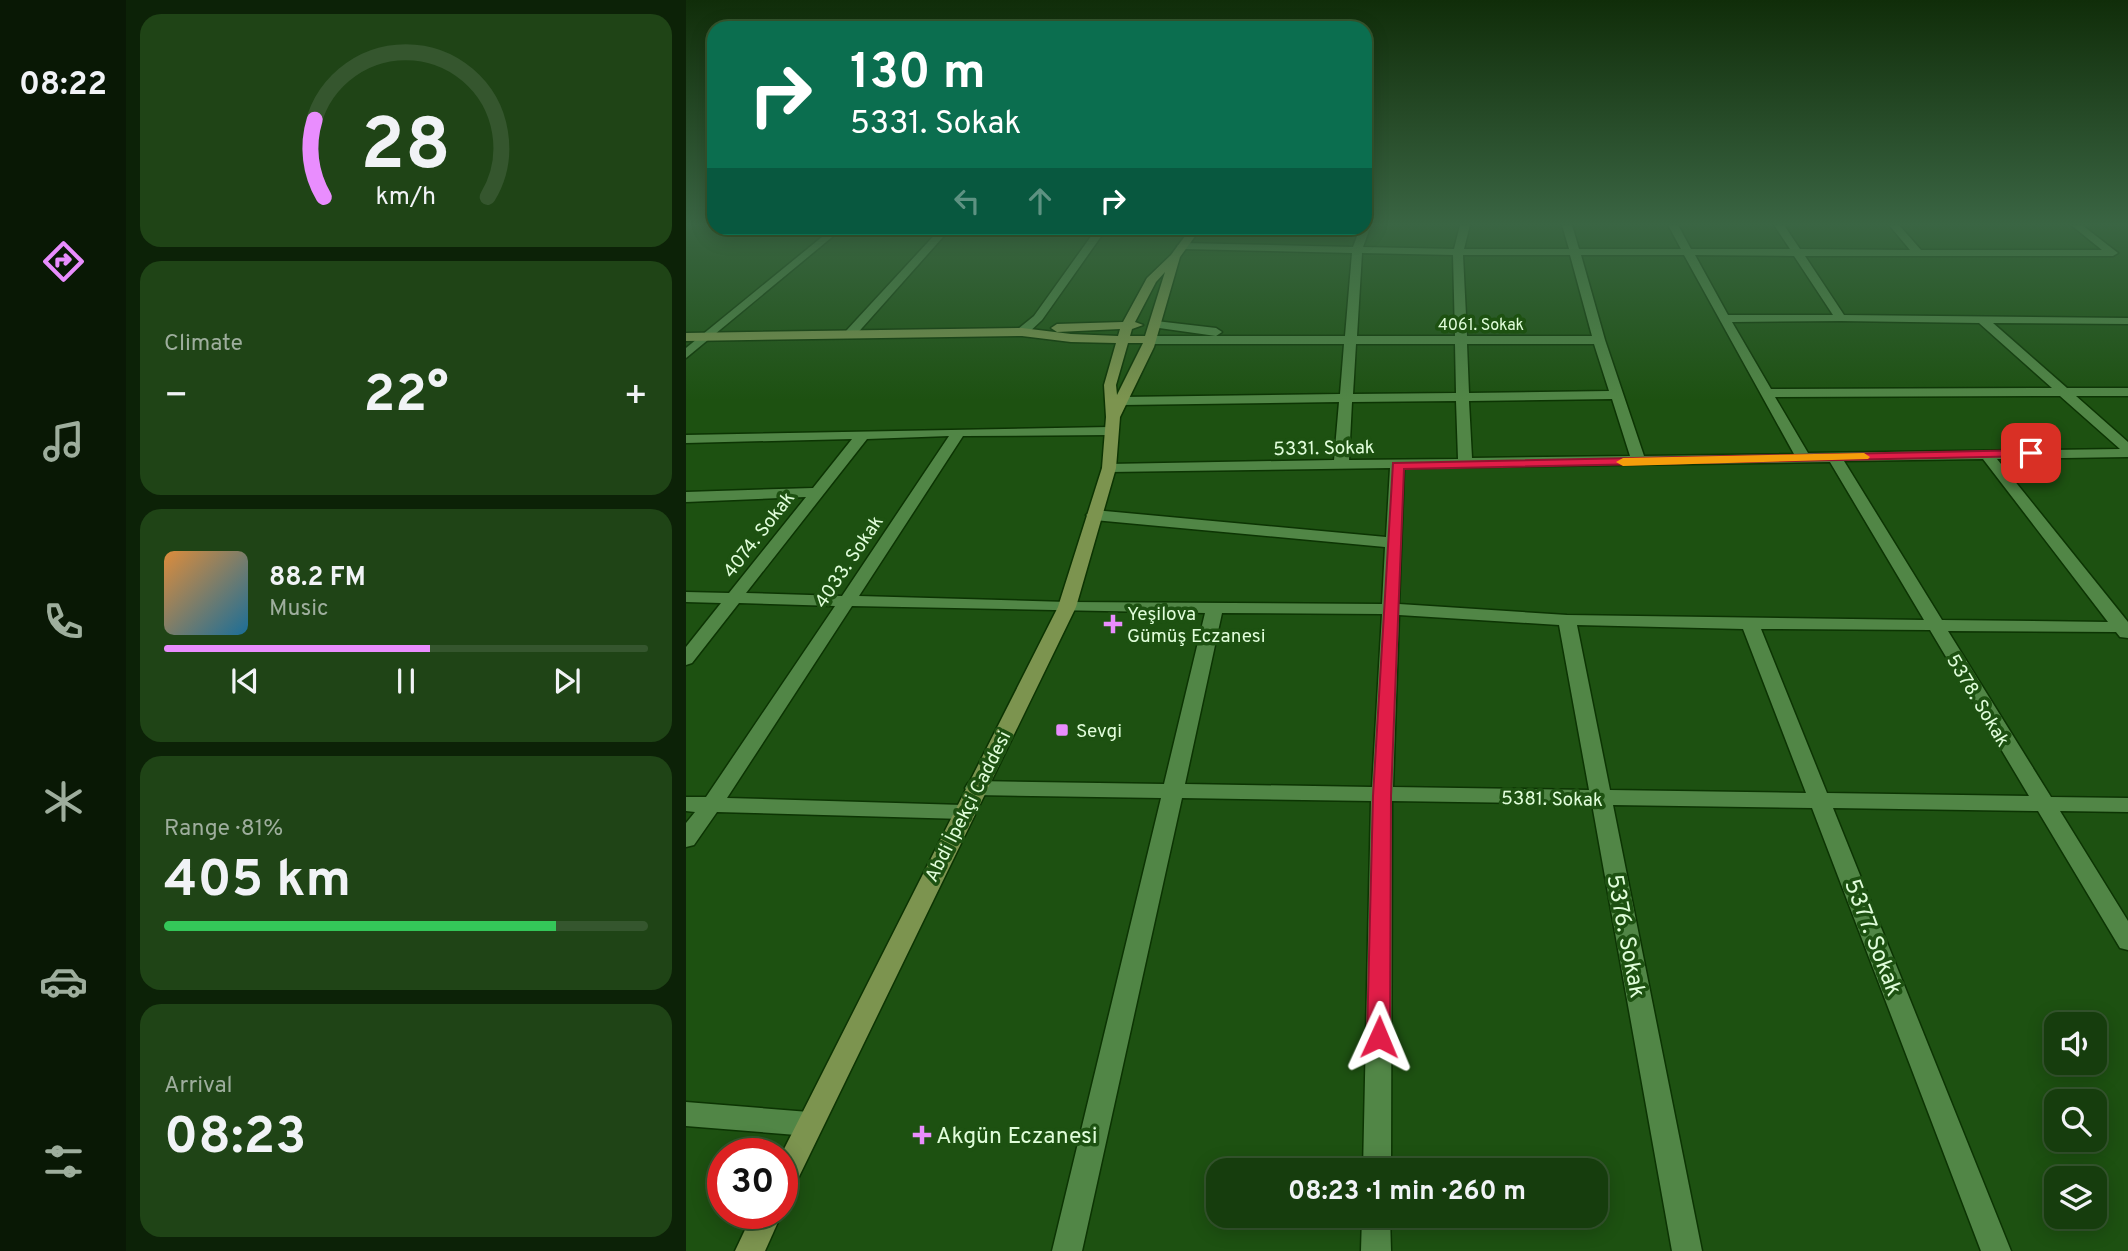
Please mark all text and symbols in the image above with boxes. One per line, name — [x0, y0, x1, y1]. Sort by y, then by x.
text: 130 m — [850, 44, 986, 106]
icon: right — [735, 49, 826, 140]
text: 08:22 — [19, 66, 107, 106]
text: 28 — [361, 103, 451, 195]
text: 5331. Sokak — [850, 105, 1021, 145]
text: km/h — [376, 182, 436, 214]
icon: left — [948, 182, 986, 220]
icon: ahead — [1021, 182, 1059, 220]
icon: right — [1094, 182, 1132, 220]
icon: directions — [39, 237, 88, 286]
street label: 4061. Sokak — [1438, 316, 1524, 336]
text: Climate — [164, 330, 243, 359]
text: 22° — [363, 364, 449, 430]
text: − — [164, 373, 189, 422]
text: + — [623, 373, 648, 422]
icon: music — [39, 417, 88, 466]
pin — [2001, 423, 2061, 483]
icon: arrive — [2012, 434, 2050, 472]
street label: 5331. Sokak — [1273, 436, 1375, 462]
street label: 4074. Sokak — [718, 487, 801, 583]
street label: 4033. Sokak — [810, 511, 889, 613]
text: 88.2 FM — [269, 562, 366, 595]
text: Music — [269, 595, 329, 624]
icon: phone — [39, 597, 88, 646]
place label: Yeşilova Gümüş Eczanesi — [1127, 603, 1266, 649]
marker: Yeşilova Gümüş Eczanesi — [1105, 616, 1121, 632]
street label: 5378. Sokak — [1940, 650, 2014, 752]
icon: previous — [226, 662, 264, 700]
icon: pause — [387, 662, 425, 700]
icon: next — [548, 662, 586, 700]
place label: Sevgi — [1076, 720, 1122, 744]
marker: Sevgi — [1054, 722, 1070, 738]
street label: Abdi İpekçi Caddesi — [919, 727, 1017, 887]
icon: climate — [39, 777, 88, 826]
street label: 5381. Sokak — [1501, 787, 1603, 813]
text: Range · 81% — [164, 815, 283, 844]
text: 405 km — [164, 849, 351, 915]
street label: 5376. Sokak — [1598, 872, 1651, 1001]
street label: 5377. Sokak — [1836, 875, 1907, 1001]
icon: car — [39, 957, 88, 1006]
position arrow — [1342, 1000, 1416, 1074]
map controls — [2044, 1012, 2107, 1229]
button: sound — [2044, 1012, 2107, 1075]
text: Arrival — [164, 1072, 233, 1101]
button: search — [2044, 1089, 2107, 1152]
text: 08:23 — [164, 1106, 307, 1172]
place label: Akgün Eczanesi — [936, 1123, 1098, 1152]
marker: Akgün Eczanesi — [914, 1127, 930, 1143]
icon: filters — [39, 1137, 88, 1186]
speed limit sign: 30 — [707, 1138, 798, 1229]
button: layers — [2044, 1166, 2107, 1229]
text: 08:23 · 1 min · 260 m — [1288, 1176, 1526, 1209]

